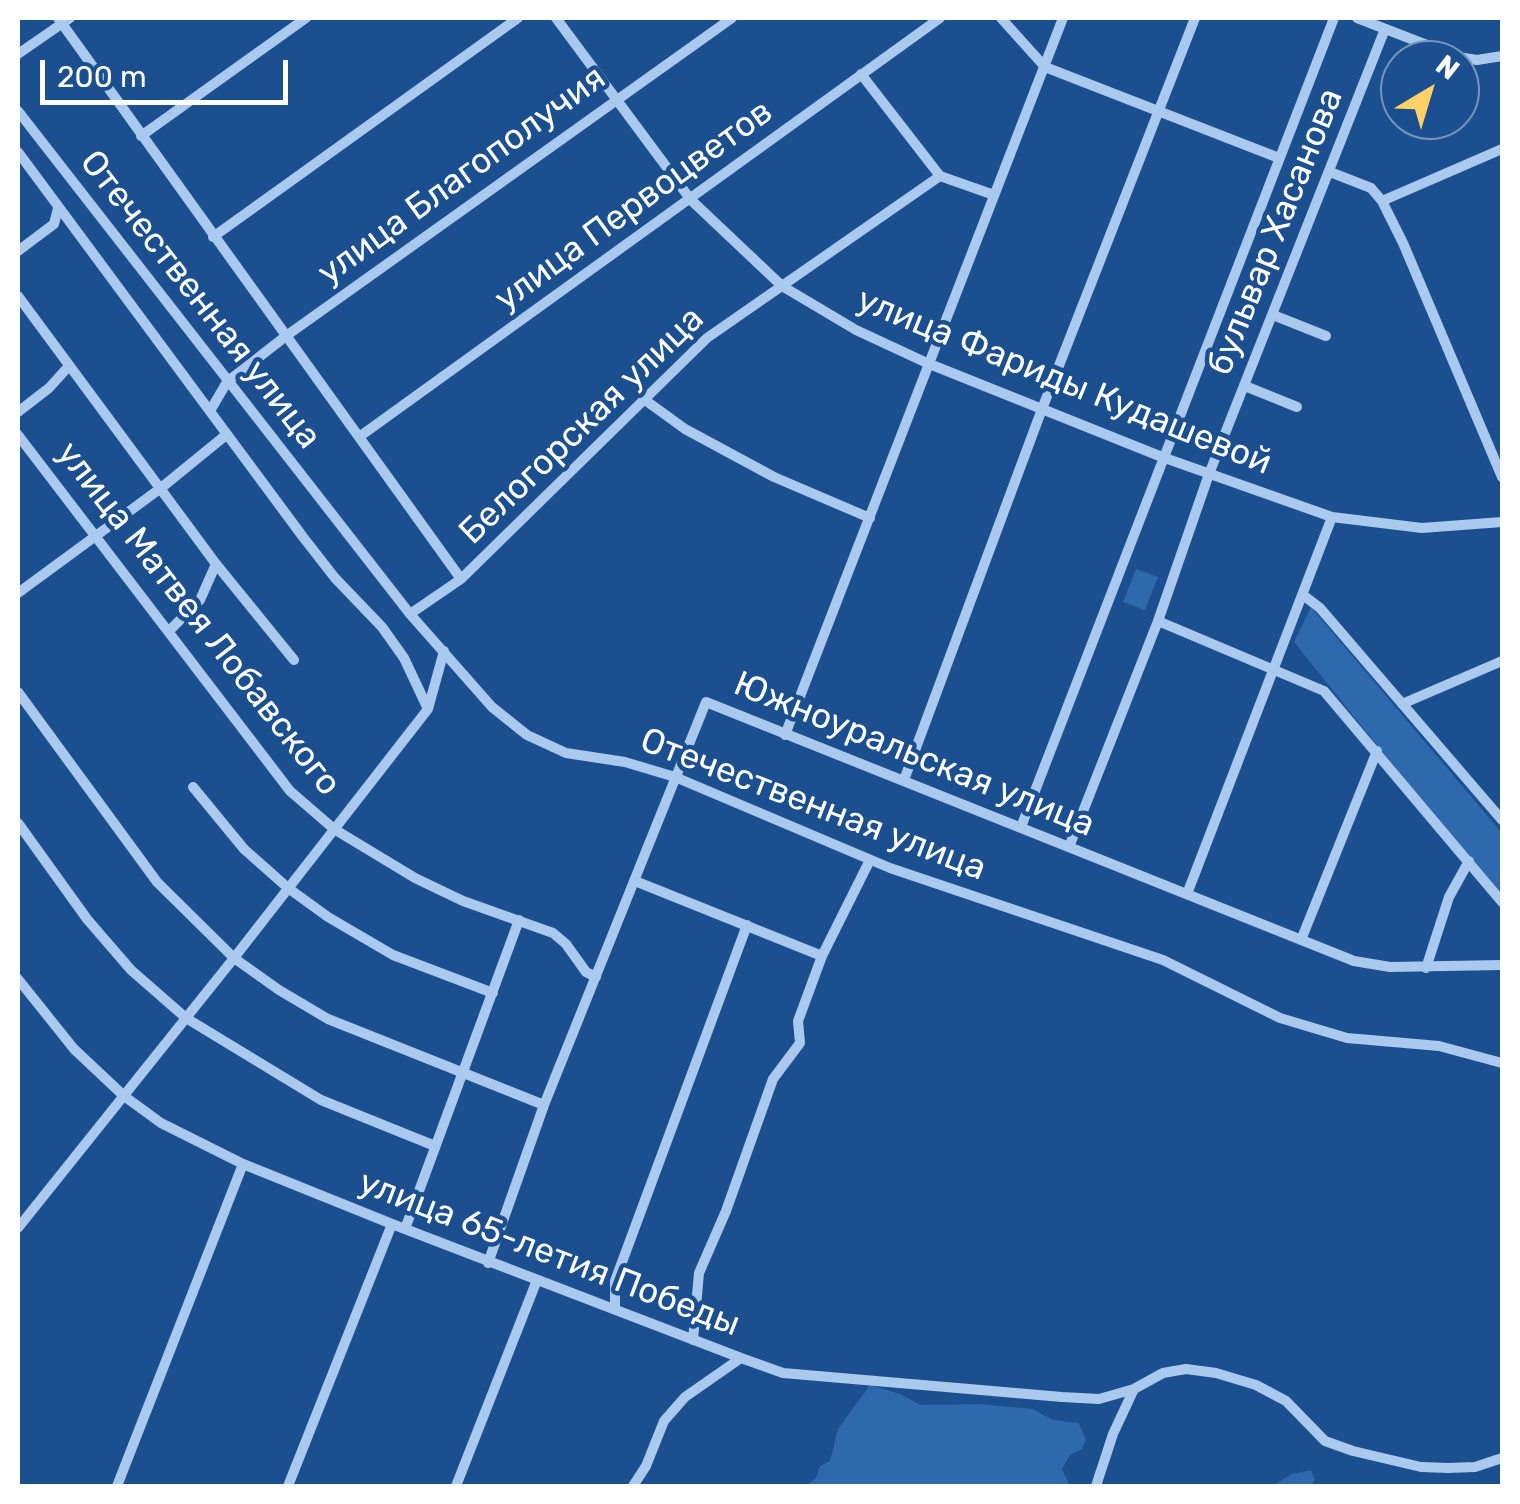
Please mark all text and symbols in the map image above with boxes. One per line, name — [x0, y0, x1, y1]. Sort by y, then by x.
scale bar — [45, 40, 292, 102]
north arrow — [1380, 40, 1480, 140]
text: N — [1429, 48, 1466, 87]
street label: улица Благополучия — [310, 57, 614, 295]
text: 200 m — [57, 59, 147, 95]
street label: бульвар Хасанова — [1199, 83, 1353, 381]
street label: улица Первоцветов — [487, 91, 781, 321]
street label: Отечественная улица — [71, 143, 329, 457]
street label: улица Фариды Кудашевой — [851, 279, 1277, 485]
street label: Белогорская улица — [451, 299, 713, 553]
street label: улица Матвея Лобавского — [47, 434, 349, 804]
street label: Южноуральская улица — [728, 663, 1100, 847]
street label: Отечественная улица — [634, 720, 992, 890]
street label: улица 65-летия Победы — [353, 1162, 745, 1346]

